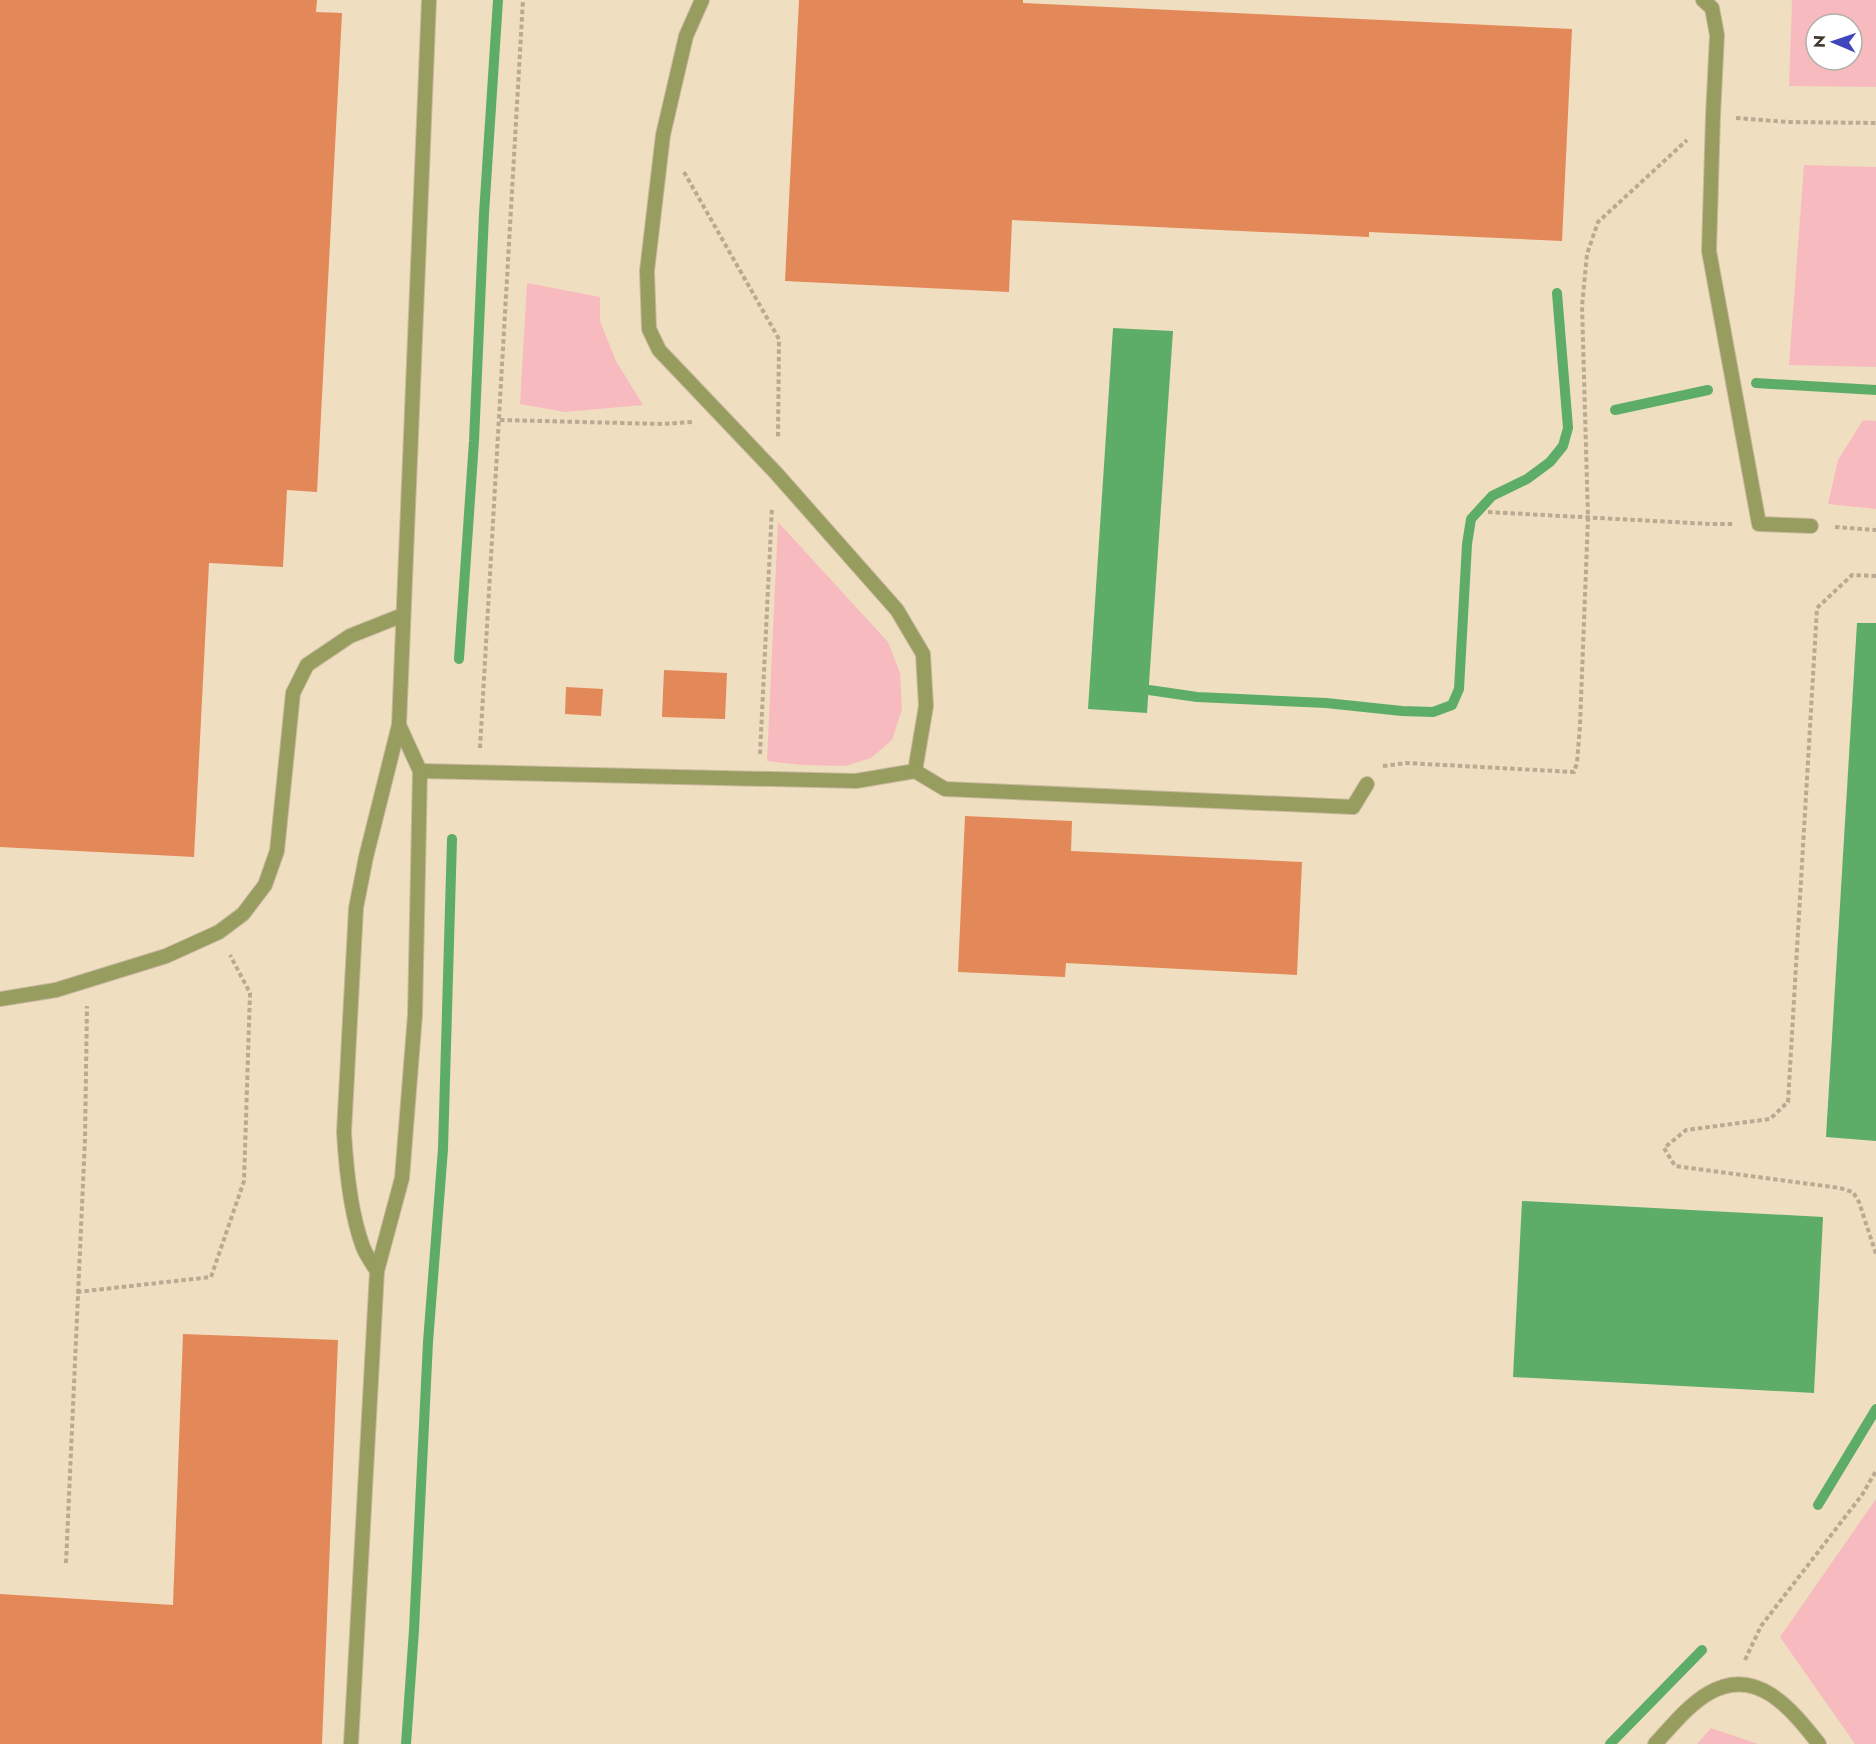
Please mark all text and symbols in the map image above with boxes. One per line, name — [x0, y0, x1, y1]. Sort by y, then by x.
north arrow — [1804, 12, 1864, 72]
text: N — [1808, 35, 1831, 48]

